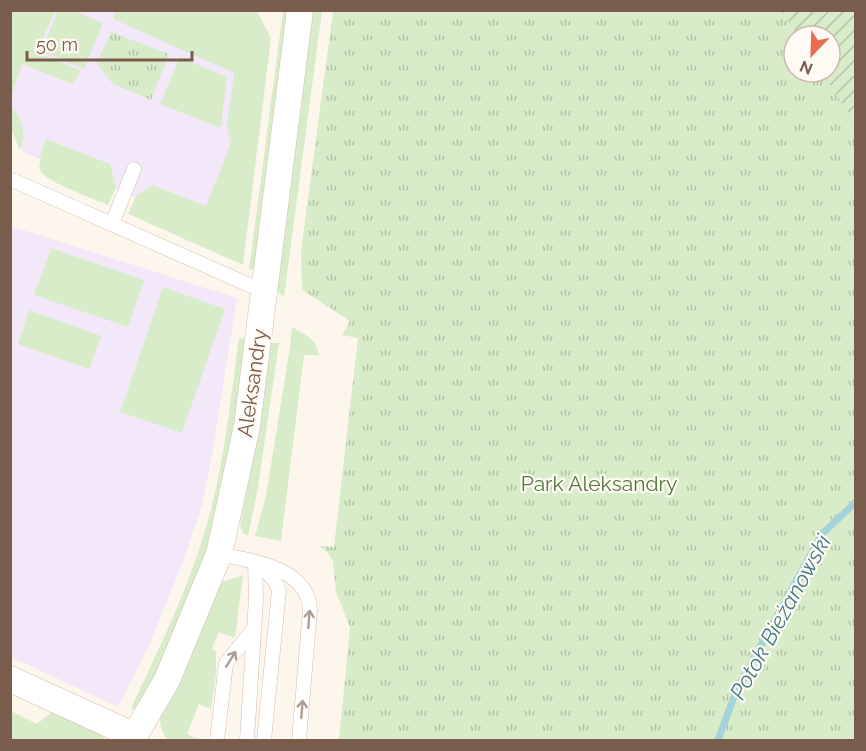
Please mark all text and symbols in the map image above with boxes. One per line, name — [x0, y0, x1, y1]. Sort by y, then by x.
scale bar — [27, 24, 192, 62]
north arrow — [782, 24, 842, 84]
text: 50 m — [36, 34, 78, 55]
text: N — [797, 56, 816, 78]
street label: Aleksandry — [232, 327, 272, 439]
park label: Park Aleksandry — [521, 471, 677, 496]
water label: Potok Bieżanowski — [724, 529, 837, 704]
one-way arrow — [304, 609, 315, 629]
one-way arrow — [225, 651, 237, 668]
one-way arrow — [296, 699, 307, 719]

